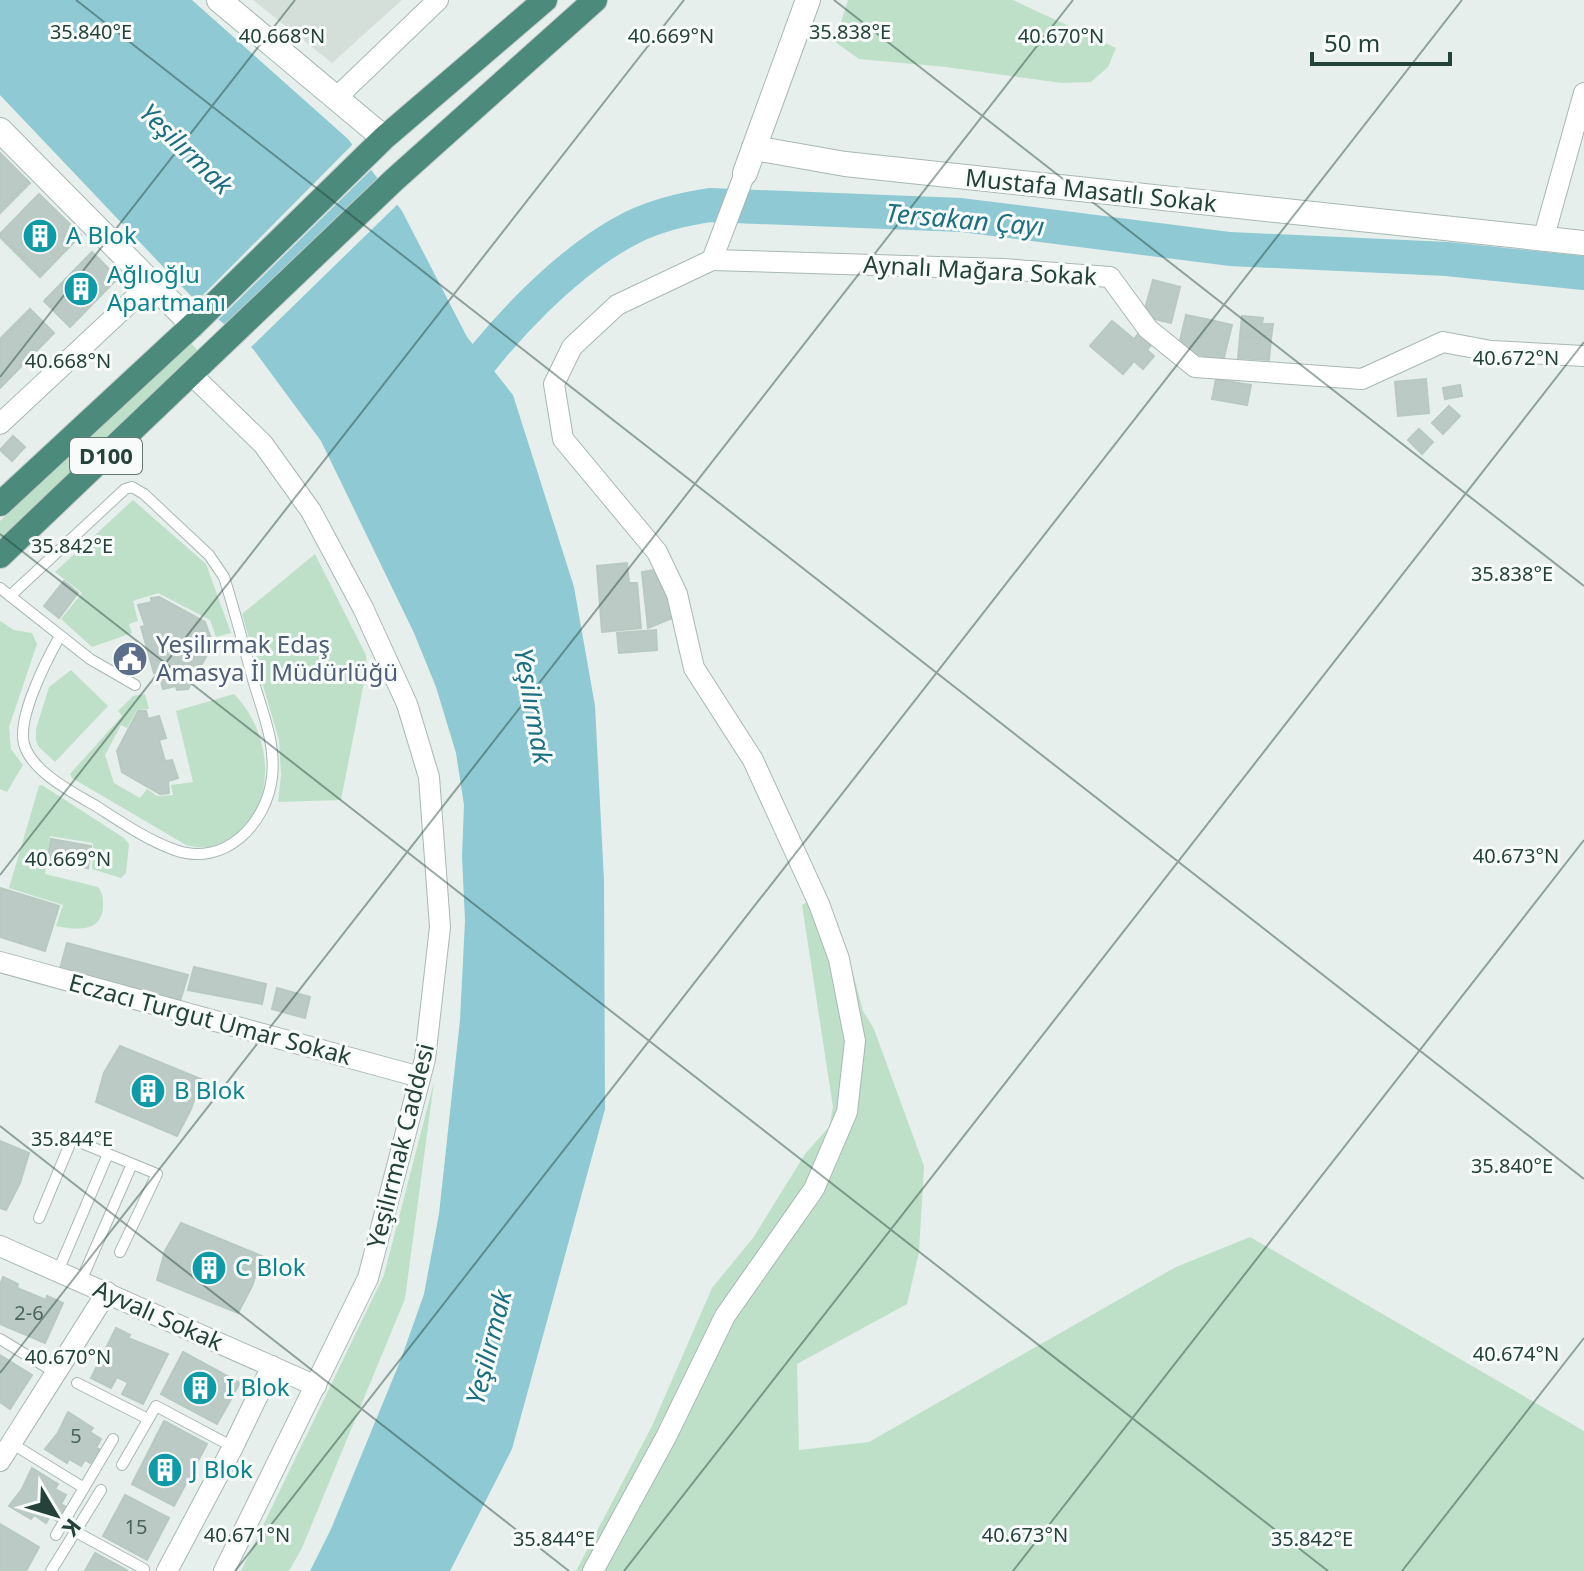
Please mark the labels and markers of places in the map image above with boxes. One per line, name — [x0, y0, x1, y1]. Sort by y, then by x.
building icon: A Blok — [21, 217, 59, 255]
place label: A Blok — [66, 218, 137, 251]
place label: Ağlıoğlu Apartmanı — [107, 257, 226, 318]
building icon: Ağlıoğlu Apartmanı — [62, 270, 100, 308]
place label: Yeşilırmak Edaş Amasya İl Müdürlüğü — [156, 627, 398, 688]
public building icon: Yeşilırmak Edaş Amasya İl Müdürlüğü — [111, 640, 149, 678]
building icon: B Blok — [129, 1072, 167, 1110]
place label: B Blok — [174, 1073, 245, 1106]
building icon: C Blok — [190, 1249, 228, 1287]
place label: C Blok — [235, 1250, 306, 1283]
building icon: I Blok — [181, 1369, 219, 1407]
place label: I Blok — [226, 1370, 290, 1403]
building icon: J Blok — [146, 1451, 184, 1489]
place label: J Blok — [189, 1452, 253, 1485]

